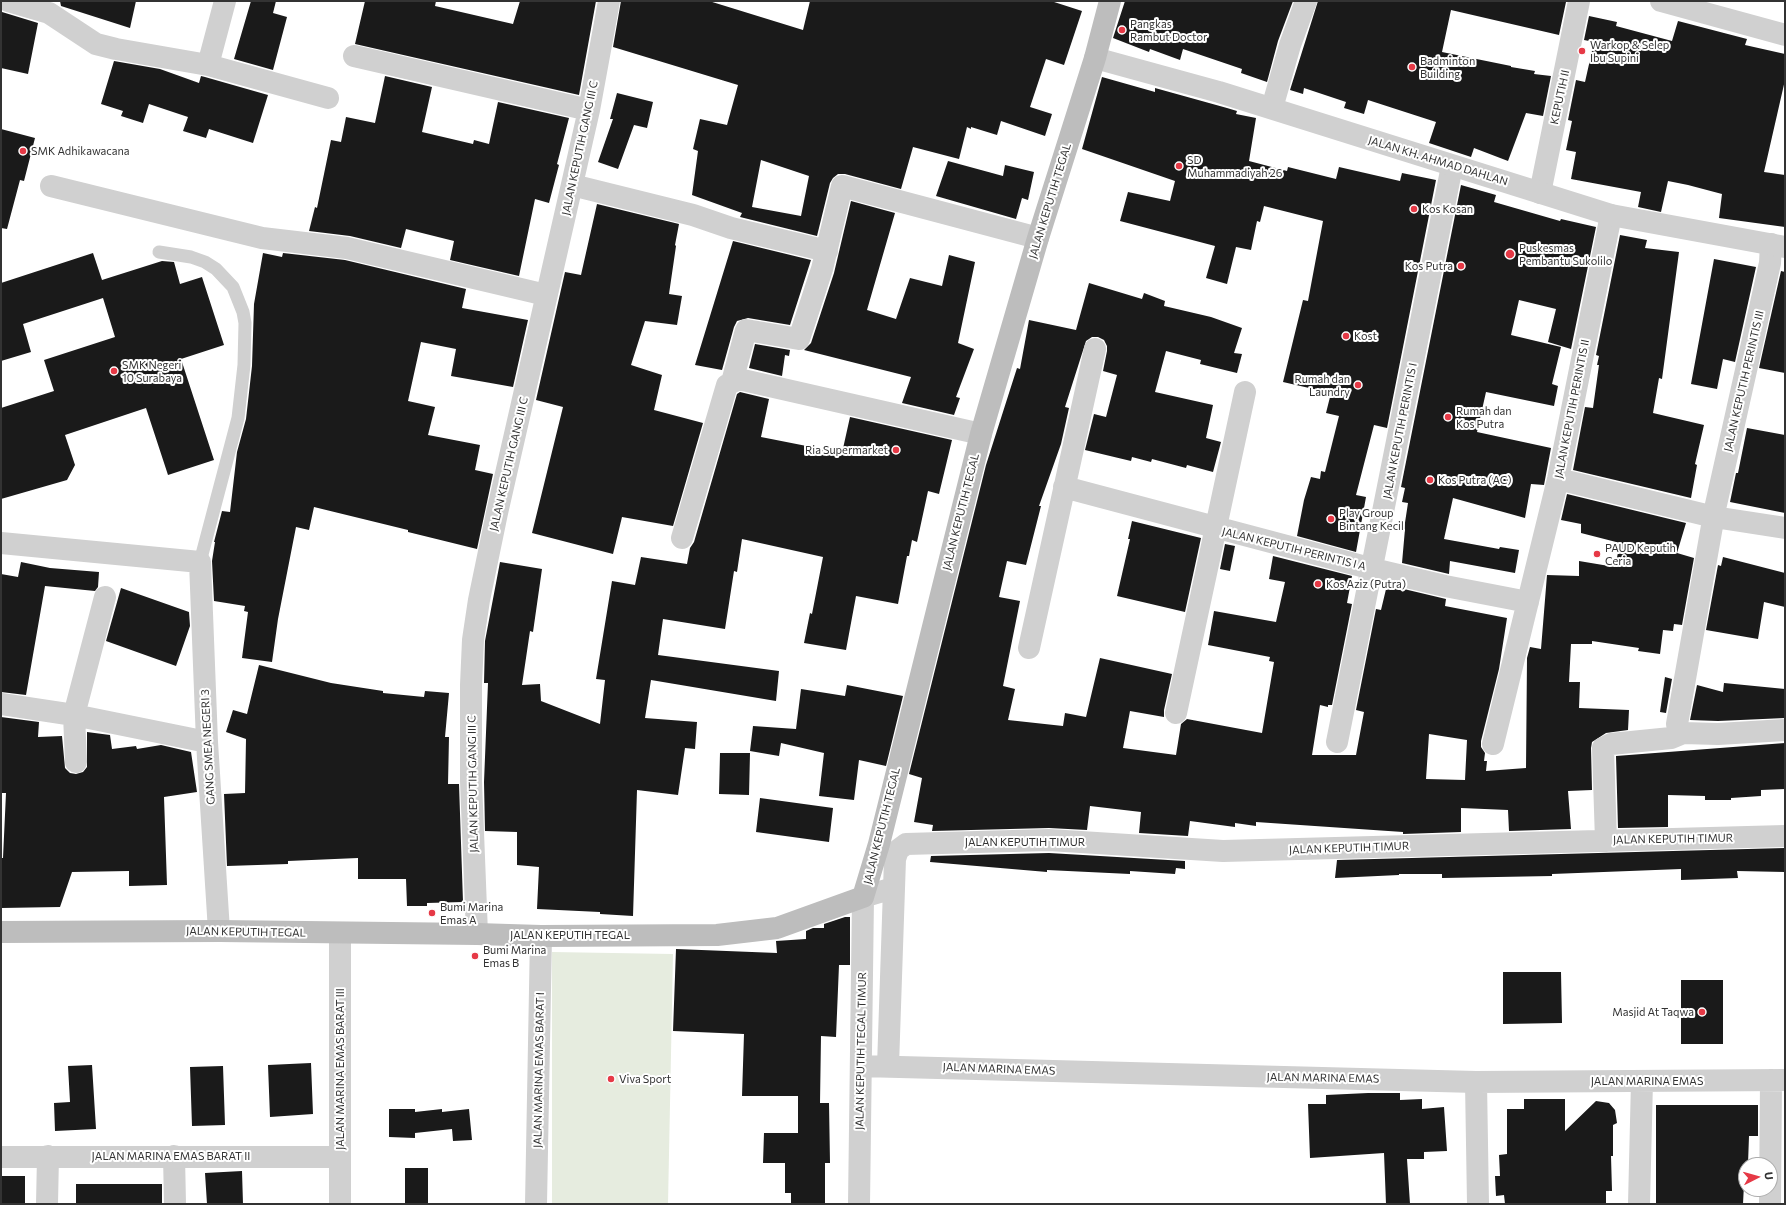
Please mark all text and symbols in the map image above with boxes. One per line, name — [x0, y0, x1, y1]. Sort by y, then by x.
place label: Pangkas Rambut Doctor — [1130, 17, 1207, 43]
marker: Pangkas Rambut Doctor — [1117, 25, 1127, 35]
place label: Warkop & Selep Ibu Supini — [1590, 38, 1669, 64]
marker: Warkop & Selep Ibu Supini — [1577, 46, 1587, 56]
place label: Badminton Building — [1420, 54, 1475, 80]
marker: Badminton Building — [1407, 62, 1417, 72]
street label: KEPUTIH II — [1548, 68, 1572, 126]
street label: JALAN KEPUTIH GANG III C — [559, 79, 601, 217]
street label: JALAN KH. AHMAD DAHLAN — [1367, 133, 1509, 189]
street label: JALAN KEPUTIH TEGAL — [1026, 142, 1074, 260]
place label: SMK Adhikawacana — [31, 144, 130, 158]
marker: SMK Adhikawacana — [18, 146, 28, 156]
place label: SD Muhammadiyah 26 — [1187, 153, 1282, 179]
marker: SD Muhammadiyah 26 — [1174, 161, 1184, 171]
place label: Kos Kosan — [1422, 202, 1473, 216]
marker: Kos Kosan — [1409, 204, 1419, 214]
place label: Puskesmas Pembantu Sukolilo — [1519, 241, 1612, 267]
marker: Puskesmas Pembantu Sukolilo — [1504, 248, 1516, 260]
place label: Kos Putra — [1405, 259, 1453, 273]
marker: Kos Putra — [1456, 261, 1466, 271]
street label: JALAN KEPUTIH PERINTIS III — [1721, 309, 1767, 453]
place label: Kost — [1354, 329, 1377, 343]
marker: Kost — [1341, 331, 1351, 341]
street label: JALAN KEPUTIH PERINTIS II — [1552, 338, 1592, 480]
place label: SMK Negeri 10 Surabaya — [122, 358, 182, 384]
street label: JALAN KEPUTIH PERINTIS I — [1380, 362, 1420, 500]
marker: SMK Negeri 10 Surabaya — [109, 366, 119, 376]
place label: Rumah dan Laundry — [1294, 372, 1350, 398]
marker: Rumah dan Laundry — [1353, 380, 1363, 390]
street label: JALAN KEPUTIH GANG III C — [487, 396, 531, 532]
place label: Rumah dan Kos Putra — [1456, 404, 1512, 430]
marker: Rumah dan Kos Putra — [1443, 412, 1453, 422]
place label: Ria Supermarket — [805, 443, 888, 457]
marker: Ria Supermarket — [891, 445, 901, 455]
street label: JALAN KEPUTIH TEGAL — [940, 452, 982, 572]
place label: Kos Putra (AC) — [1438, 473, 1512, 487]
marker: Kos Putra (AC) — [1425, 475, 1435, 485]
place label: Play Group Bintang Kecil — [1339, 506, 1404, 532]
marker: Play Group Bintang Kecil — [1326, 514, 1336, 524]
street label: JALAN KEPUTIH PERINTIS I A — [1221, 525, 1367, 573]
place label: PAUD Keputih Ceria — [1605, 541, 1676, 567]
marker: PAUD Keputih Ceria — [1592, 549, 1602, 559]
place label: Kos Aziz (Putra) — [1326, 577, 1406, 591]
marker: Kos Aziz (Putra) — [1313, 579, 1323, 589]
street label: GANG SMEA NEGERI 3 — [198, 689, 218, 805]
street label: JALAN KEPUTIH GANG III C — [465, 715, 481, 853]
street label: JALAN KEPUTIH TEGAL — [861, 766, 903, 886]
street label: JALAN KEPUTIH TIMUR — [1613, 831, 1733, 847]
street label: JALAN KEPUTIH TIMUR — [965, 835, 1085, 849]
street label: JALAN KEPUTIH TIMUR — [1289, 839, 1409, 857]
place label: Bumi Marina Emas A — [440, 900, 503, 926]
marker: Bumi Marina Emas A — [427, 908, 437, 918]
street label: JALAN KEPUTIH TEGAL — [186, 924, 306, 940]
street label: JALAN KEPUTIH TEGAL — [510, 928, 630, 942]
place label: Bumi Marina Emas B — [483, 943, 546, 969]
marker: Bumi Marina Emas B — [470, 951, 480, 961]
street label: JALAN KEPUTIH TEGAL TIMUR — [853, 972, 869, 1130]
street label: JALAN MARINA EMAS BARAT III — [333, 988, 347, 1150]
street label: JALAN MARINA EMAS BARAT I — [531, 992, 547, 1148]
place label: Masjid At Taqwa — [1612, 1005, 1694, 1019]
marker: Masjid At Taqwa — [1697, 1007, 1707, 1017]
street label: JALAN MARINA EMAS — [942, 1060, 1056, 1078]
street label: JALAN MARINA EMAS — [1267, 1070, 1379, 1086]
place label: Viva Sport — [619, 1072, 671, 1086]
marker: Viva Sport — [606, 1074, 616, 1084]
street label: JALAN MARINA EMAS — [1591, 1074, 1703, 1088]
street label: JALAN MARINA EMAS BARAT II — [92, 1149, 250, 1163]
north arrow — [1738, 1157, 1778, 1197]
text: U — [1763, 1171, 1776, 1180]

